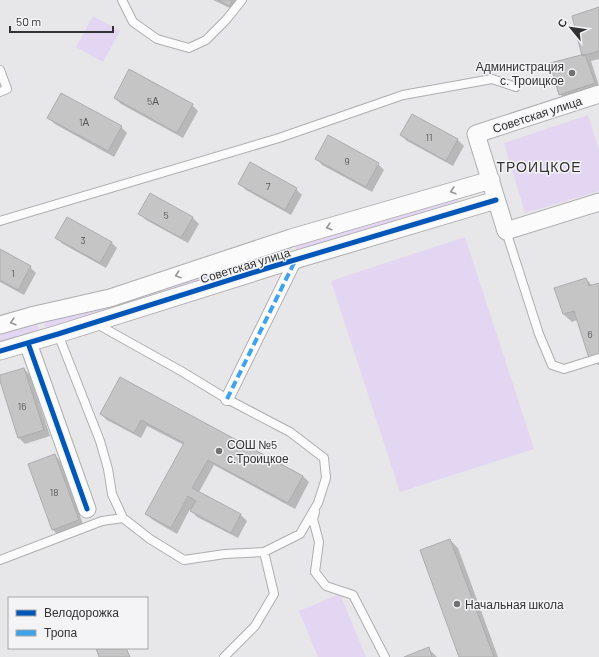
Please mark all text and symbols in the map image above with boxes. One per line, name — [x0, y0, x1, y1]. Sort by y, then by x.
scale bar — [10, 8, 113, 34]
north arrow — [551, 8, 591, 48]
text: 50 m — [16, 14, 41, 28]
text: С — [554, 16, 569, 30]
place label: Администрация с. Троицкое — [476, 59, 564, 88]
marker: Администрация с. Троицкое — [567, 68, 577, 78]
street label: Советская улица — [490, 93, 584, 136]
house number: 5А — [147, 95, 159, 107]
house number: 1А — [79, 116, 89, 128]
house number: 11 — [425, 131, 433, 143]
house number: 9 — [344, 155, 350, 167]
district label: ТРОИЦКОЕ — [496, 158, 582, 175]
house number: 7 — [266, 180, 271, 192]
one-way arrow — [450, 186, 457, 195]
house number: 5 — [163, 209, 169, 221]
one-way arrow — [325, 222, 332, 231]
house number: 3 — [80, 234, 86, 246]
street label: Советская улица — [198, 245, 292, 286]
house number: 1 — [11, 267, 15, 279]
one-way arrow — [175, 271, 182, 279]
one-way arrow — [9, 317, 16, 326]
house number: 6 — [587, 328, 593, 340]
house number: 16 — [18, 400, 26, 412]
place label: СОШ №5 с.Троицкое — [227, 437, 289, 466]
marker: СОШ №5 с.Троицкое — [214, 446, 224, 456]
house number: 18 — [50, 486, 58, 498]
legend — [8, 597, 148, 649]
place label: Начальная школа — [465, 597, 564, 611]
marker: Начальная школа — [452, 599, 462, 609]
text: Велодорожка — [44, 605, 119, 620]
text: Тропа — [44, 625, 78, 640]

